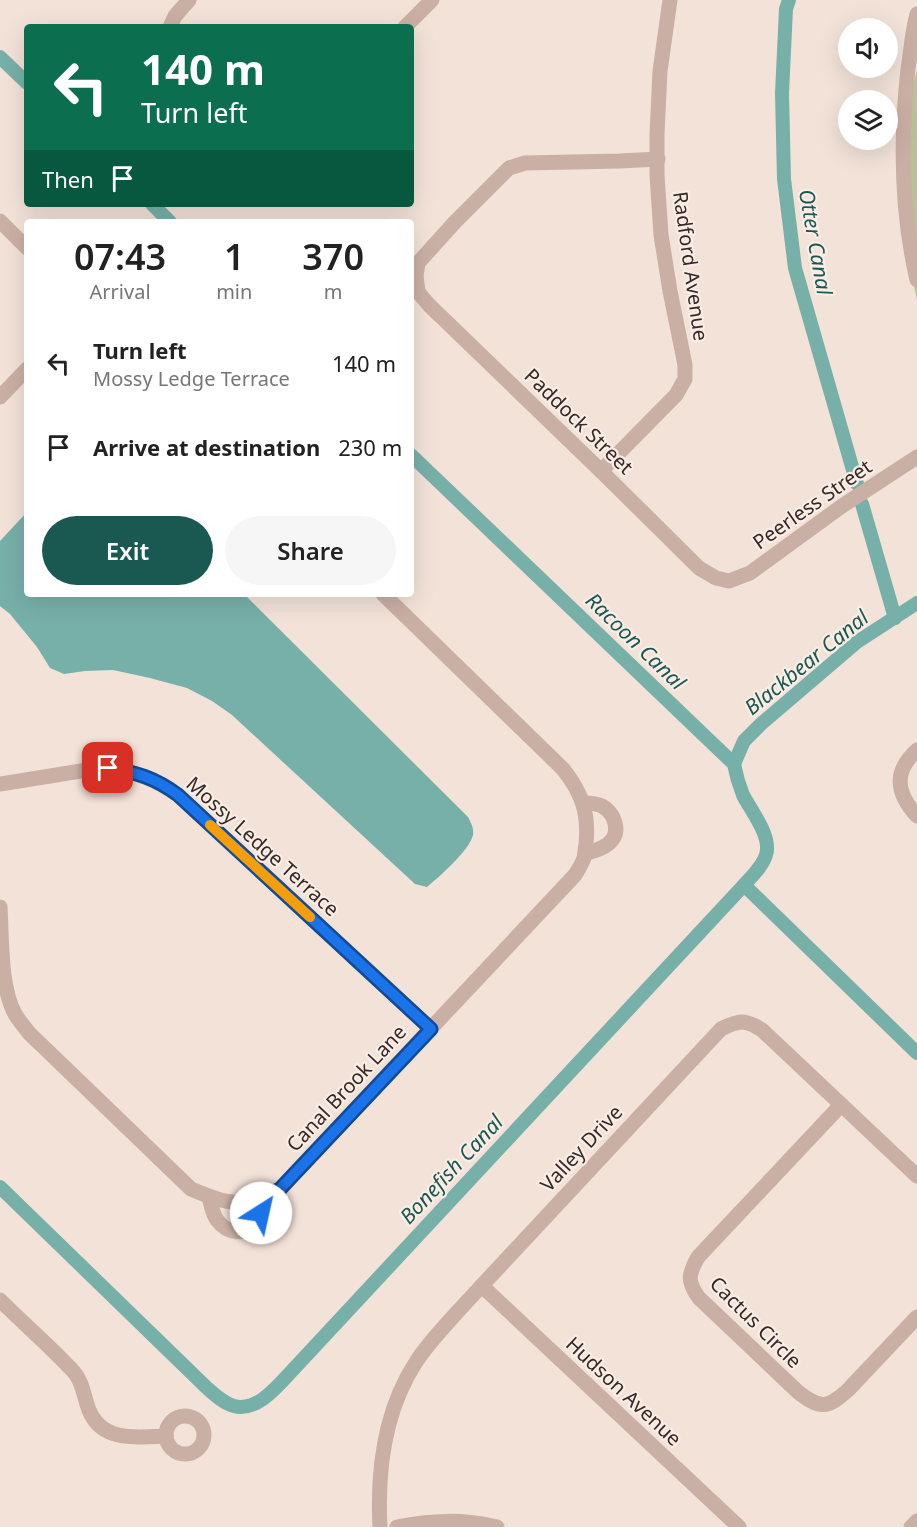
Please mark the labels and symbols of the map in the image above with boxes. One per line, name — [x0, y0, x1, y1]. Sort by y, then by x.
water label: Otter Canal — [793, 187, 839, 298]
street label: Radford Avenue — [667, 190, 715, 342]
street label: Paddock Street — [519, 362, 639, 480]
street label: Peerless Street — [747, 453, 877, 555]
water label: Racoon Canal — [580, 586, 692, 696]
water label: Blackbear Canal — [738, 603, 874, 721]
pin — [82, 742, 133, 793]
street label: Mossy Ledge Terrace — [181, 770, 345, 922]
street label: Canal Brook Lane — [280, 1019, 412, 1157]
street label: Valley Drive — [534, 1099, 628, 1197]
water label: Bonefish Canal — [393, 1108, 509, 1230]
position arrow — [229, 1181, 293, 1245]
street label: Cactus Circle — [704, 1270, 808, 1374]
street label: Hudson Avenue — [560, 1330, 688, 1452]

